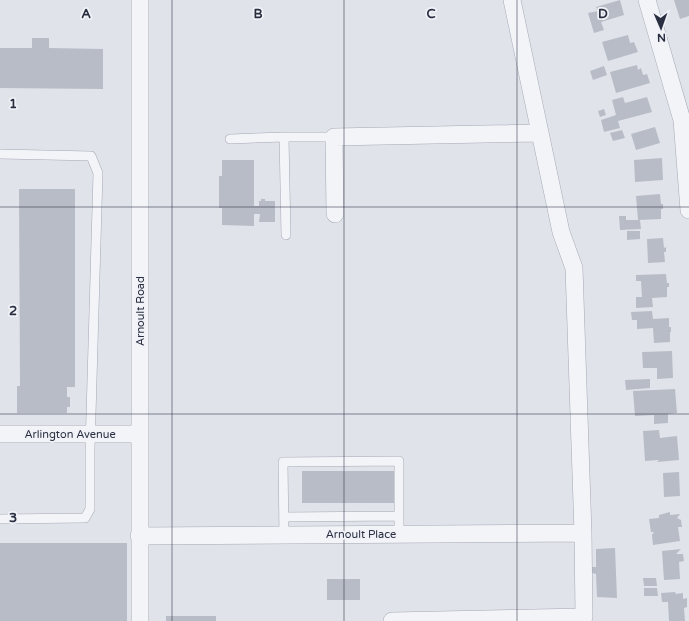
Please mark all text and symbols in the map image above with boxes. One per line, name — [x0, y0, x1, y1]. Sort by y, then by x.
text: A — [81, 6, 91, 22]
text: B — [253, 6, 263, 22]
text: C — [426, 6, 436, 22]
text: D — [598, 6, 608, 22]
north arrow — [641, 8, 681, 48]
text: N — [657, 31, 666, 44]
text: 1 — [9, 96, 17, 112]
street label: Arnoult Road — [134, 276, 147, 346]
text: 2 — [9, 303, 17, 319]
street label: Arlington Avenue — [24, 428, 116, 441]
text: 3 — [9, 510, 17, 526]
street label: Arnoult Place — [326, 528, 396, 541]

